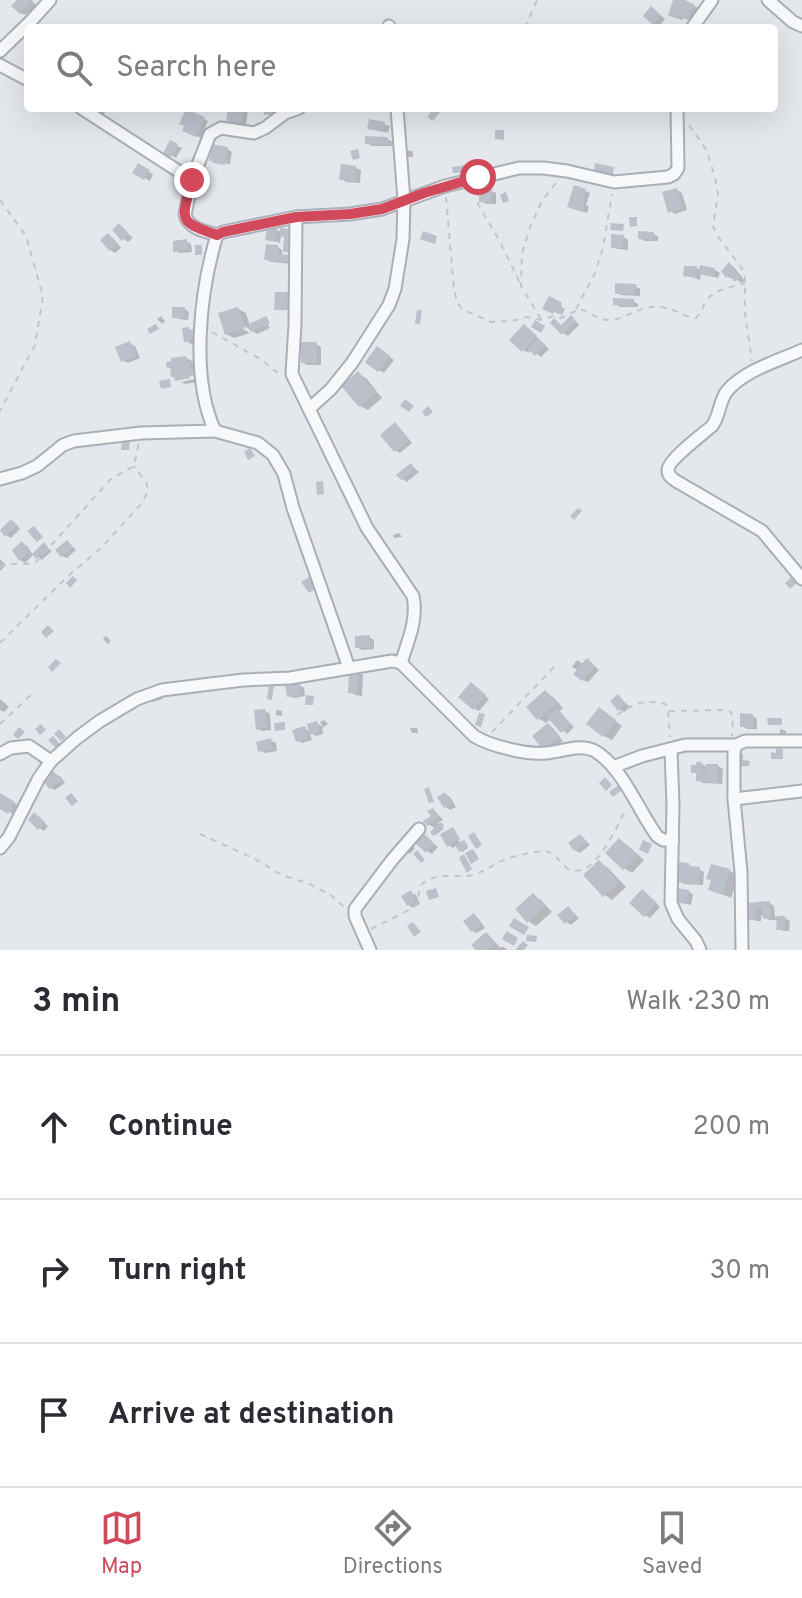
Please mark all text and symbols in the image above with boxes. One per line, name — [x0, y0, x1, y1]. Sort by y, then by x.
search box — [24, 24, 778, 112]
icon: search — [52, 46, 96, 90]
text: Search here — [116, 50, 276, 87]
route start — [460, 159, 496, 195]
route end — [174, 162, 210, 198]
text: 3 min — [32, 981, 120, 1024]
text: Walk · 230 m — [626, 986, 770, 1019]
icon: ahead — [32, 1105, 76, 1149]
text: Continue — [108, 1109, 233, 1146]
text: 200 m — [693, 1111, 770, 1144]
icon: right — [32, 1249, 76, 1293]
text: Turn right — [108, 1253, 246, 1290]
text: 30 m — [710, 1255, 770, 1288]
icon: arrive — [32, 1393, 76, 1437]
text: Arrive at destination — [108, 1397, 394, 1434]
tab: Map — [100, 1506, 144, 1581]
tab: Directions — [343, 1506, 443, 1581]
tab: Saved — [642, 1506, 702, 1581]

